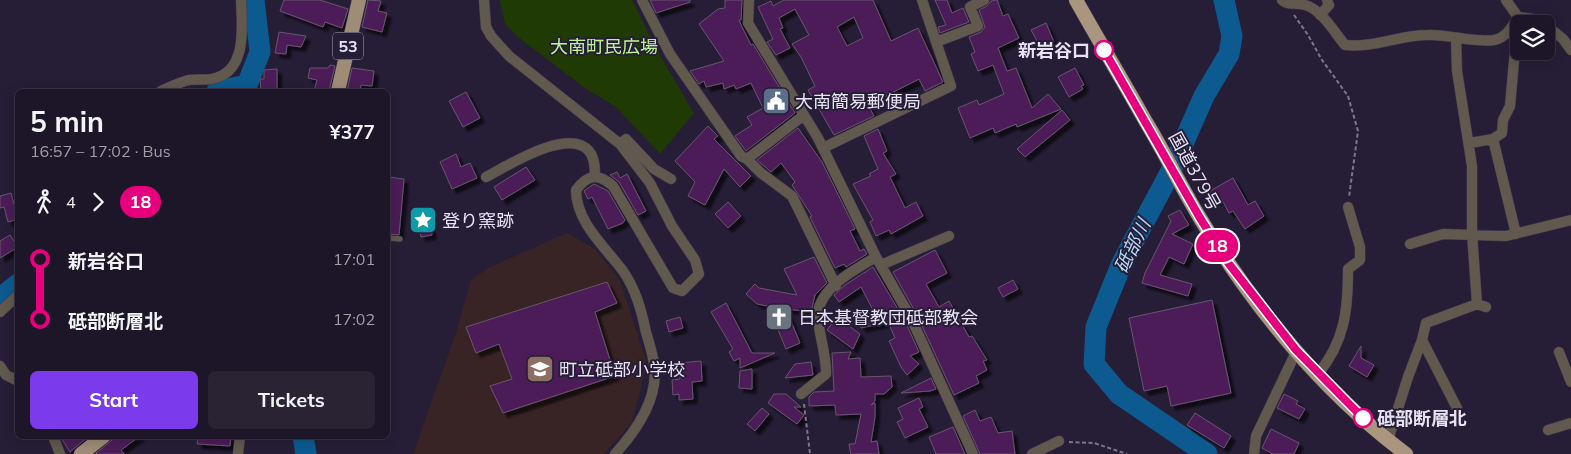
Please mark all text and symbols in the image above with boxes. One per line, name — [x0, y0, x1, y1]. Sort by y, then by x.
map controls — [1510, 15, 1555, 60]
button: layers — [1510, 15, 1555, 60]
road number: 53 — [333, 32, 363, 59]
park label: 大南町民広場 — [550, 35, 658, 58]
place label: 新岩谷口 — [1018, 39, 1090, 62]
marker: 新岩谷口 — [1094, 40, 1114, 60]
public building icon: 大南簡易郵便局 — [761, 86, 791, 116]
place label: 大南簡易郵便局 — [795, 90, 921, 113]
text: 5 min — [30, 104, 104, 139]
text: ¥377 — [329, 120, 375, 144]
street label: 国道379号 — [1164, 128, 1226, 214]
text: 16:57 – 17:02 · Bus — [30, 141, 171, 161]
icon: walk — [30, 188, 58, 216]
icon: forward — [84, 188, 112, 216]
text: 18 — [130, 190, 151, 213]
text: 4 — [66, 192, 76, 212]
place icon: 登り窯跡 — [408, 205, 438, 235]
place label: 登り窯跡 — [442, 209, 514, 232]
water label: 砥部川 — [1109, 213, 1156, 277]
line badge: 18 — [1194, 230, 1240, 262]
text: 18 — [1206, 234, 1228, 257]
text: 新岩谷口 — [68, 249, 144, 273]
text: 17:01 — [333, 249, 375, 269]
church icon: 日本基督教団砥部教会 — [764, 302, 794, 332]
place label: 日本基督教団砥部教会 — [798, 306, 978, 329]
text: 砥部断層北 — [68, 309, 163, 333]
text: 17:02 — [333, 309, 375, 329]
school or university icon: 町立砥部小学校 — [525, 354, 555, 384]
place label: 町立砥部小学校 — [559, 358, 685, 381]
button: Start — [30, 371, 198, 429]
button: Tickets — [208, 371, 375, 429]
place label: 砥部断層北 — [1377, 407, 1467, 430]
marker: 砥部断層北 — [1353, 408, 1373, 428]

